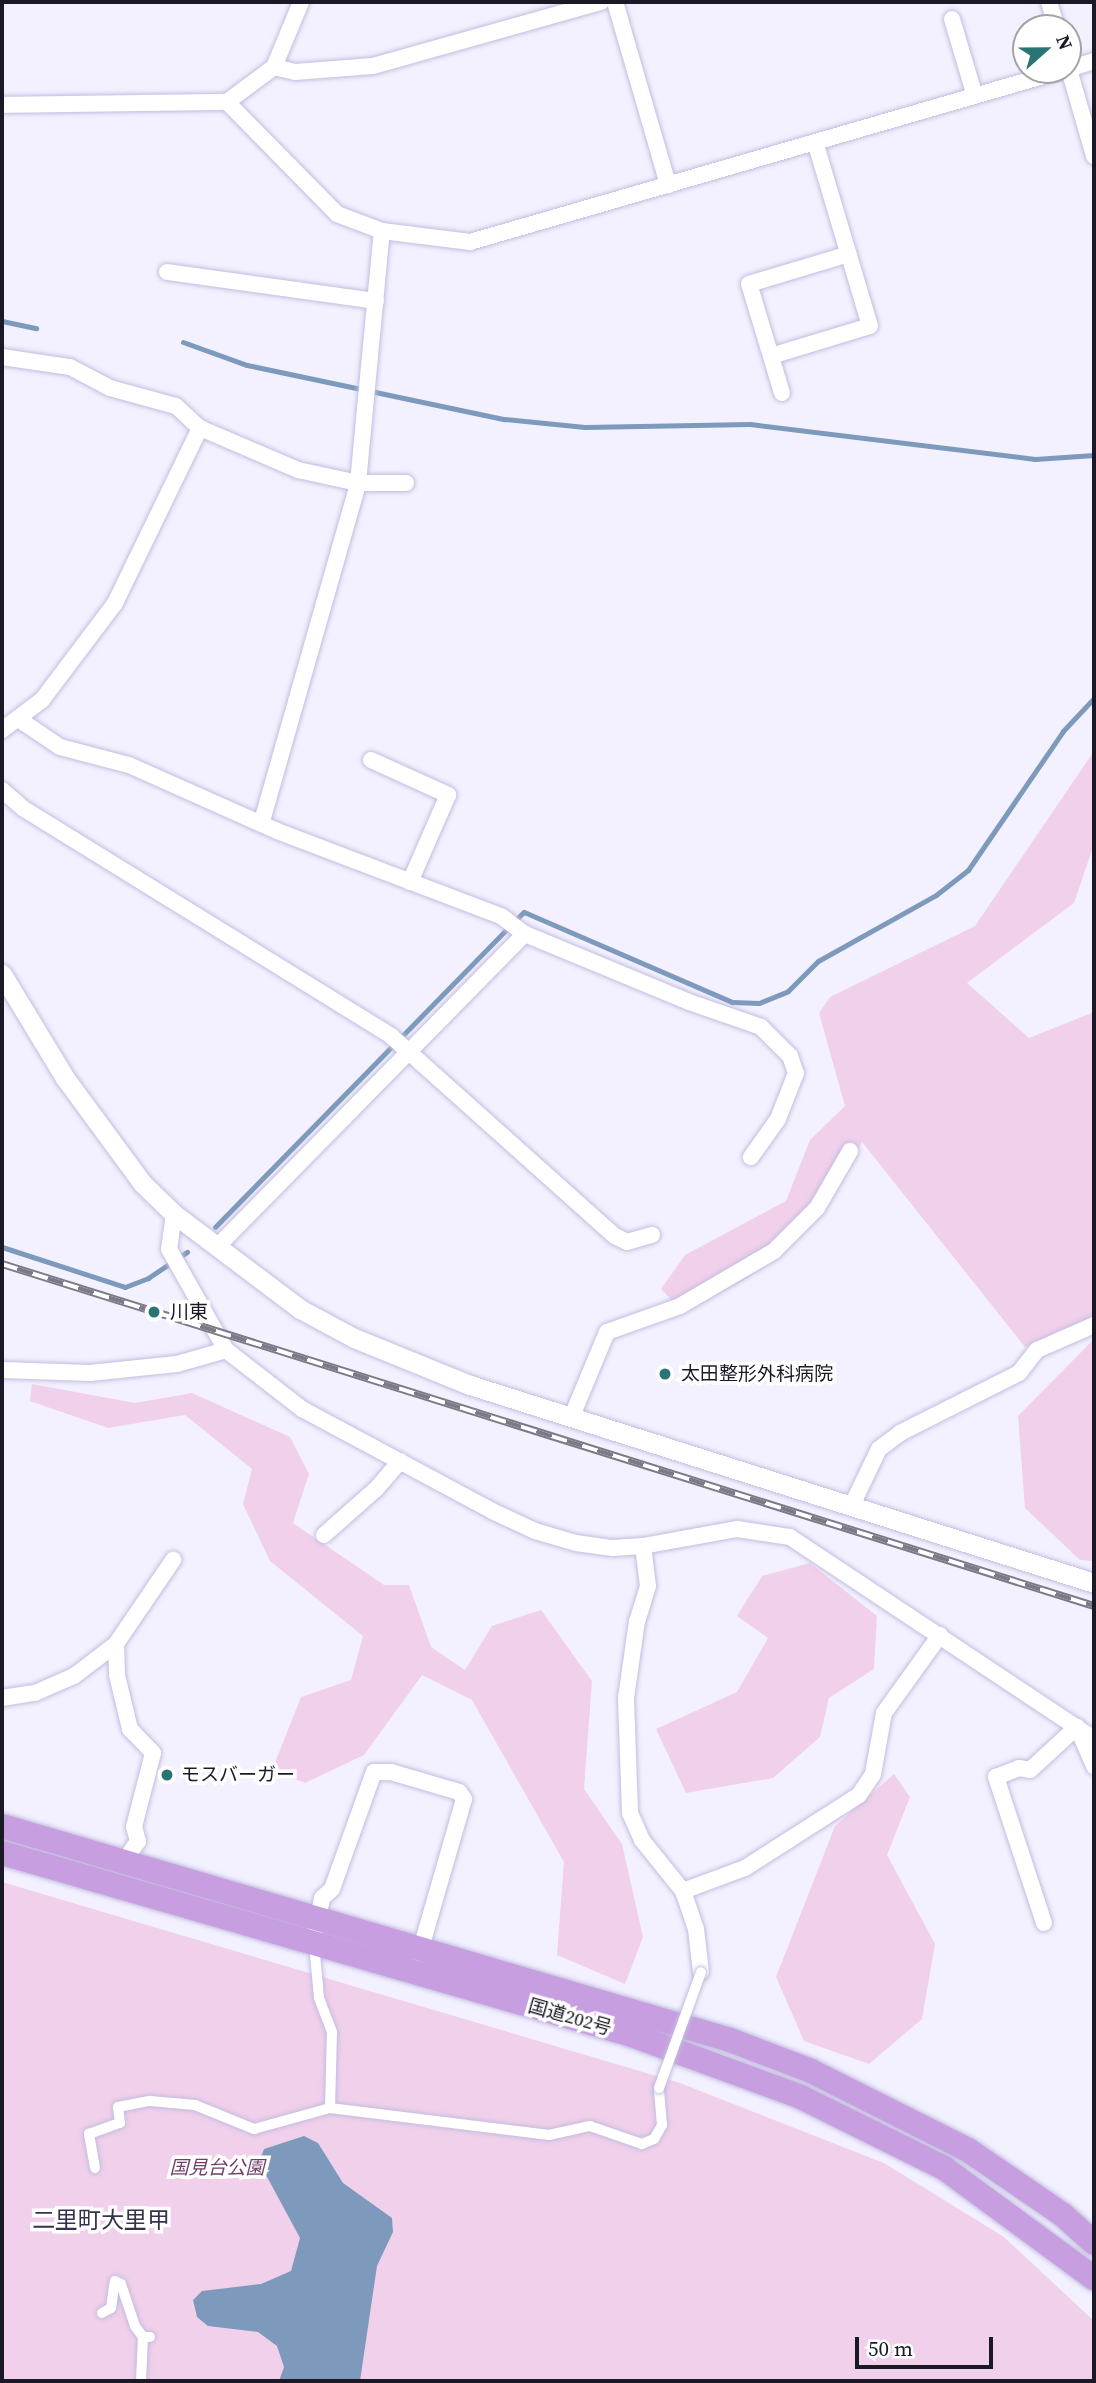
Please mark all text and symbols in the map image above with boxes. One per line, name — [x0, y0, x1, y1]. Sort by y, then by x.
north arrow — [1012, 14, 1082, 84]
text: N — [1050, 31, 1079, 53]
place label: 川東 — [170, 1301, 208, 1323]
marker: 川東 — [144, 1302, 164, 1322]
place label: 太田整形外科病院 — [681, 1363, 833, 1385]
marker: 太田整形外科病院 — [655, 1364, 675, 1384]
place label: モスバーガー — [181, 1764, 295, 1786]
marker: モスバーガー — [159, 1767, 175, 1783]
street label: 国道202号 — [526, 1994, 614, 2040]
park label: 国見台公園 — [170, 2157, 264, 2179]
district label: 二里町大里甲 — [32, 2206, 170, 2234]
scale bar — [858, 2324, 996, 2368]
text: 50 m — [868, 2334, 913, 2363]

